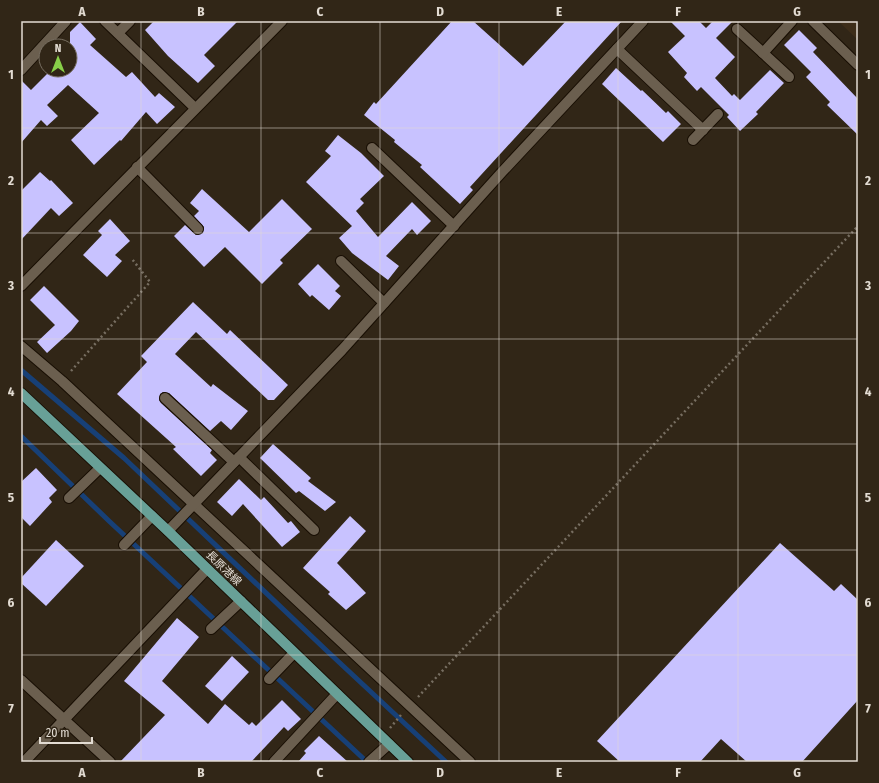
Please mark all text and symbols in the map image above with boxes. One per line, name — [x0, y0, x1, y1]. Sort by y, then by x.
text: A — [77, 4, 86, 19]
text: B — [197, 4, 205, 19]
text: C — [317, 4, 324, 19]
text: D — [436, 4, 444, 19]
text: E — [556, 4, 562, 19]
text: F — [675, 4, 681, 19]
text: G — [793, 4, 801, 19]
north arrow — [38, 38, 78, 78]
text: N — [55, 42, 61, 55]
text: 1 — [8, 67, 14, 82]
text: 1 — [865, 67, 871, 82]
text: 2 — [7, 173, 14, 188]
text: 2 — [864, 173, 871, 188]
text: 3 — [7, 278, 14, 293]
text: 3 — [864, 278, 871, 293]
text: 4 — [8, 384, 15, 399]
text: 4 — [865, 384, 872, 399]
text: 5 — [8, 490, 14, 505]
text: 5 — [865, 490, 871, 505]
street label: 長原港線 — [203, 548, 244, 588]
text: 6 — [8, 595, 15, 610]
text: 6 — [865, 595, 872, 610]
text: 7 — [8, 701, 14, 716]
text: 7 — [865, 701, 871, 716]
scale bar — [40, 719, 92, 745]
text: 20 m — [46, 726, 70, 740]
text: A — [77, 765, 86, 780]
text: B — [197, 765, 205, 780]
text: C — [317, 765, 324, 780]
text: D — [436, 765, 444, 780]
text: E — [556, 765, 562, 780]
text: F — [675, 765, 681, 780]
text: G — [793, 765, 801, 780]

